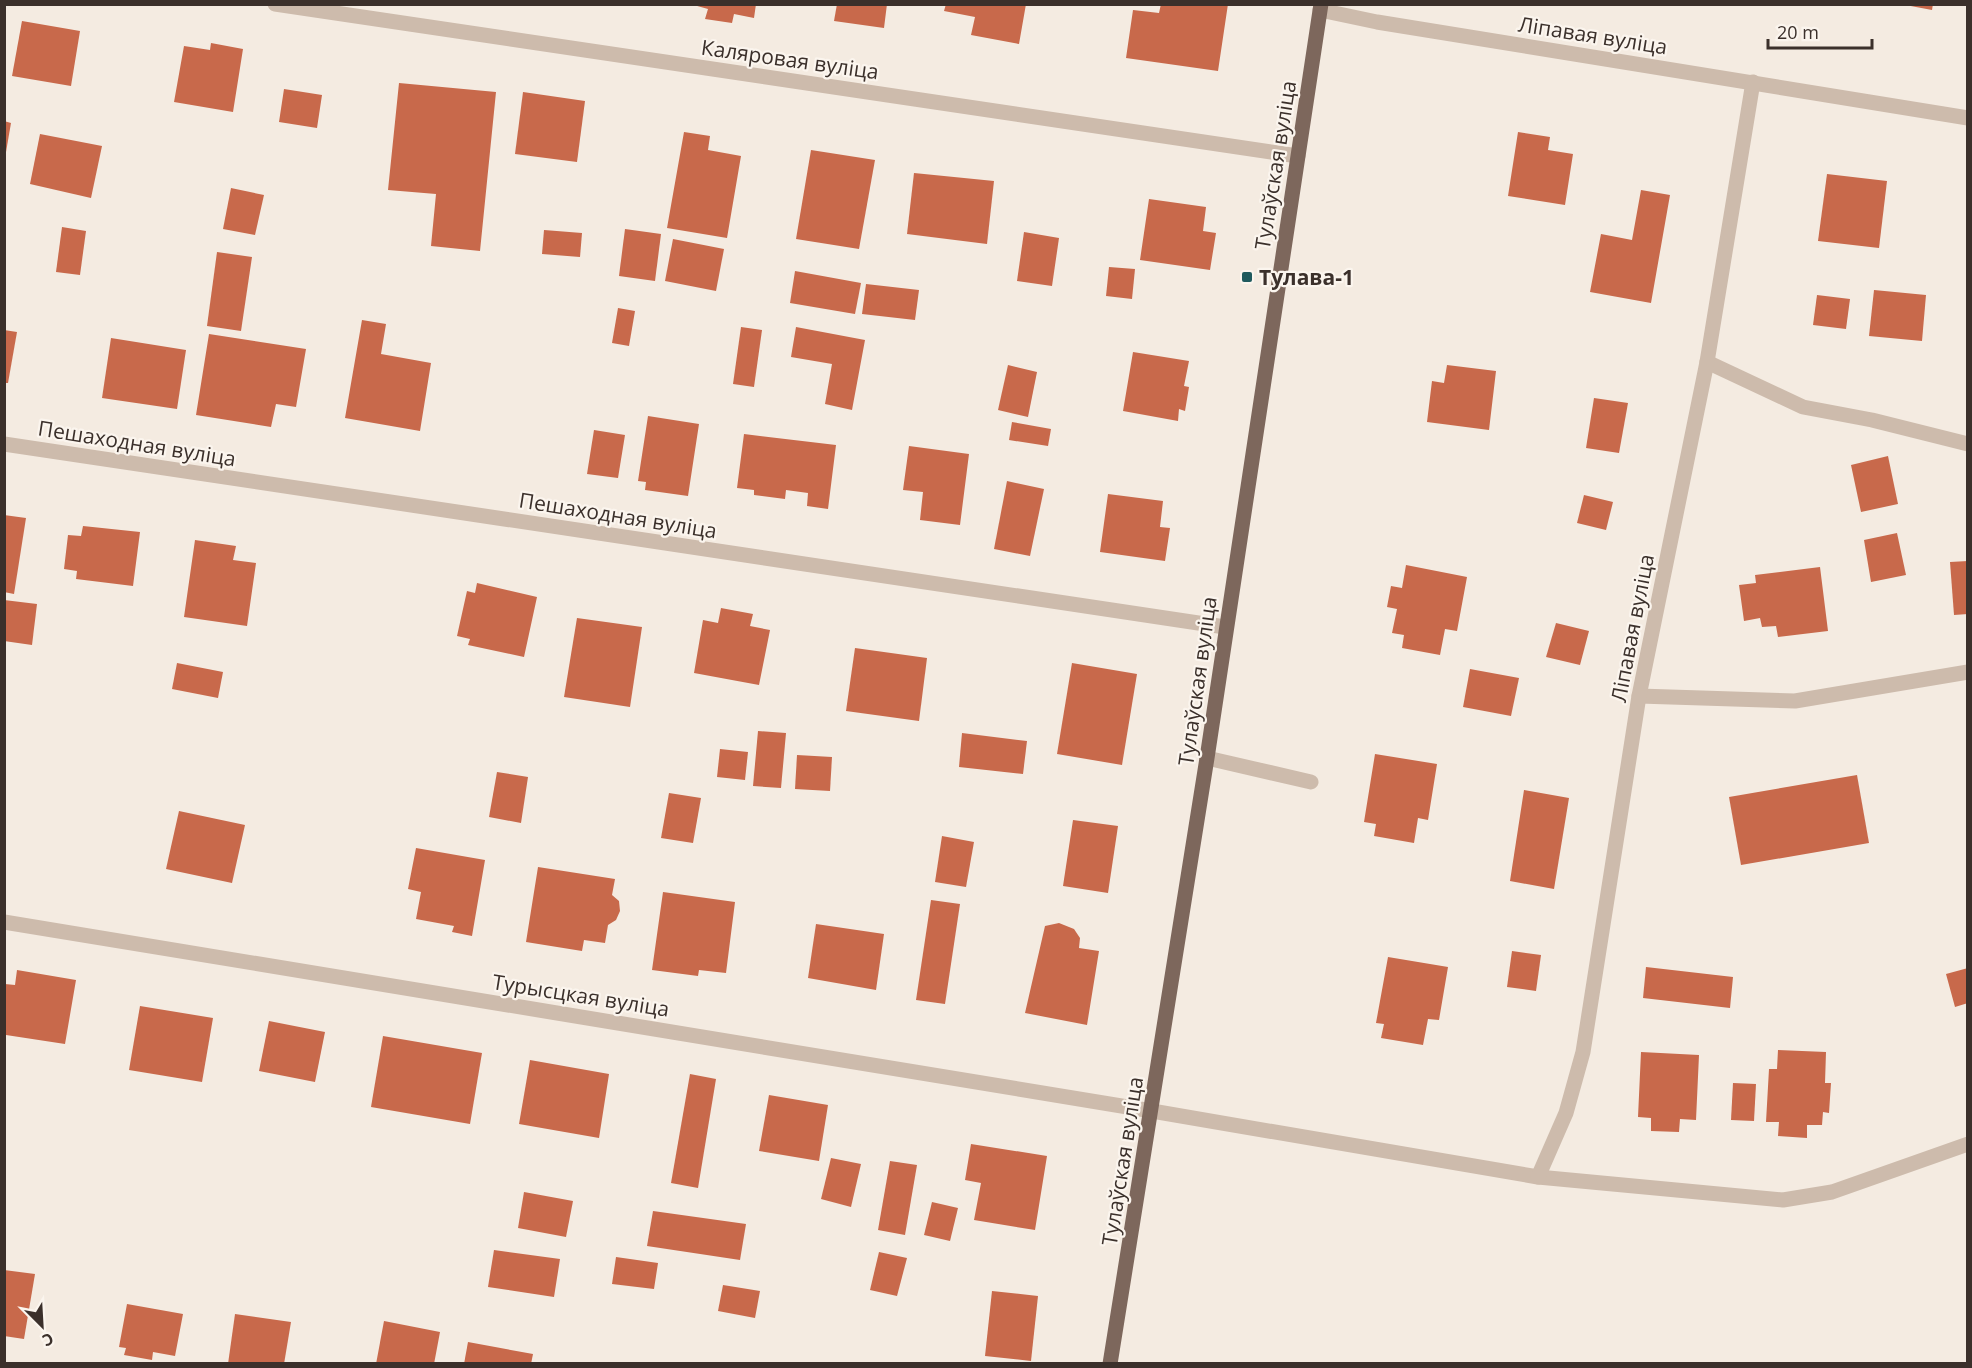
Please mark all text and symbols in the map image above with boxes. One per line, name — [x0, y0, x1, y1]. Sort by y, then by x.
street label: Ліпавая вуліца — [1517, 9, 1669, 61]
scale bar — [1768, 12, 1872, 50]
text: 20 m — [1777, 20, 1819, 44]
street label: Каляровая вуліца — [699, 33, 881, 85]
street label: Тулаўская вуліца — [1248, 79, 1302, 251]
place label: Тулава-1 — [1259, 263, 1354, 291]
marker: Тулава-1 — [1240, 270, 1254, 284]
street label: Пешаходная вуліца — [36, 414, 238, 472]
street label: Пешаходная вуліца — [517, 486, 719, 544]
street label: Ліпавая вуліца — [1604, 552, 1660, 704]
street label: Тулаўская вуліца — [1171, 595, 1223, 767]
street label: Турысцкая вуліца — [491, 967, 671, 1023]
street label: Тулаўская вуліца — [1095, 1075, 1149, 1247]
north arrow — [12, 1296, 72, 1356]
text: С — [39, 1328, 57, 1352]

